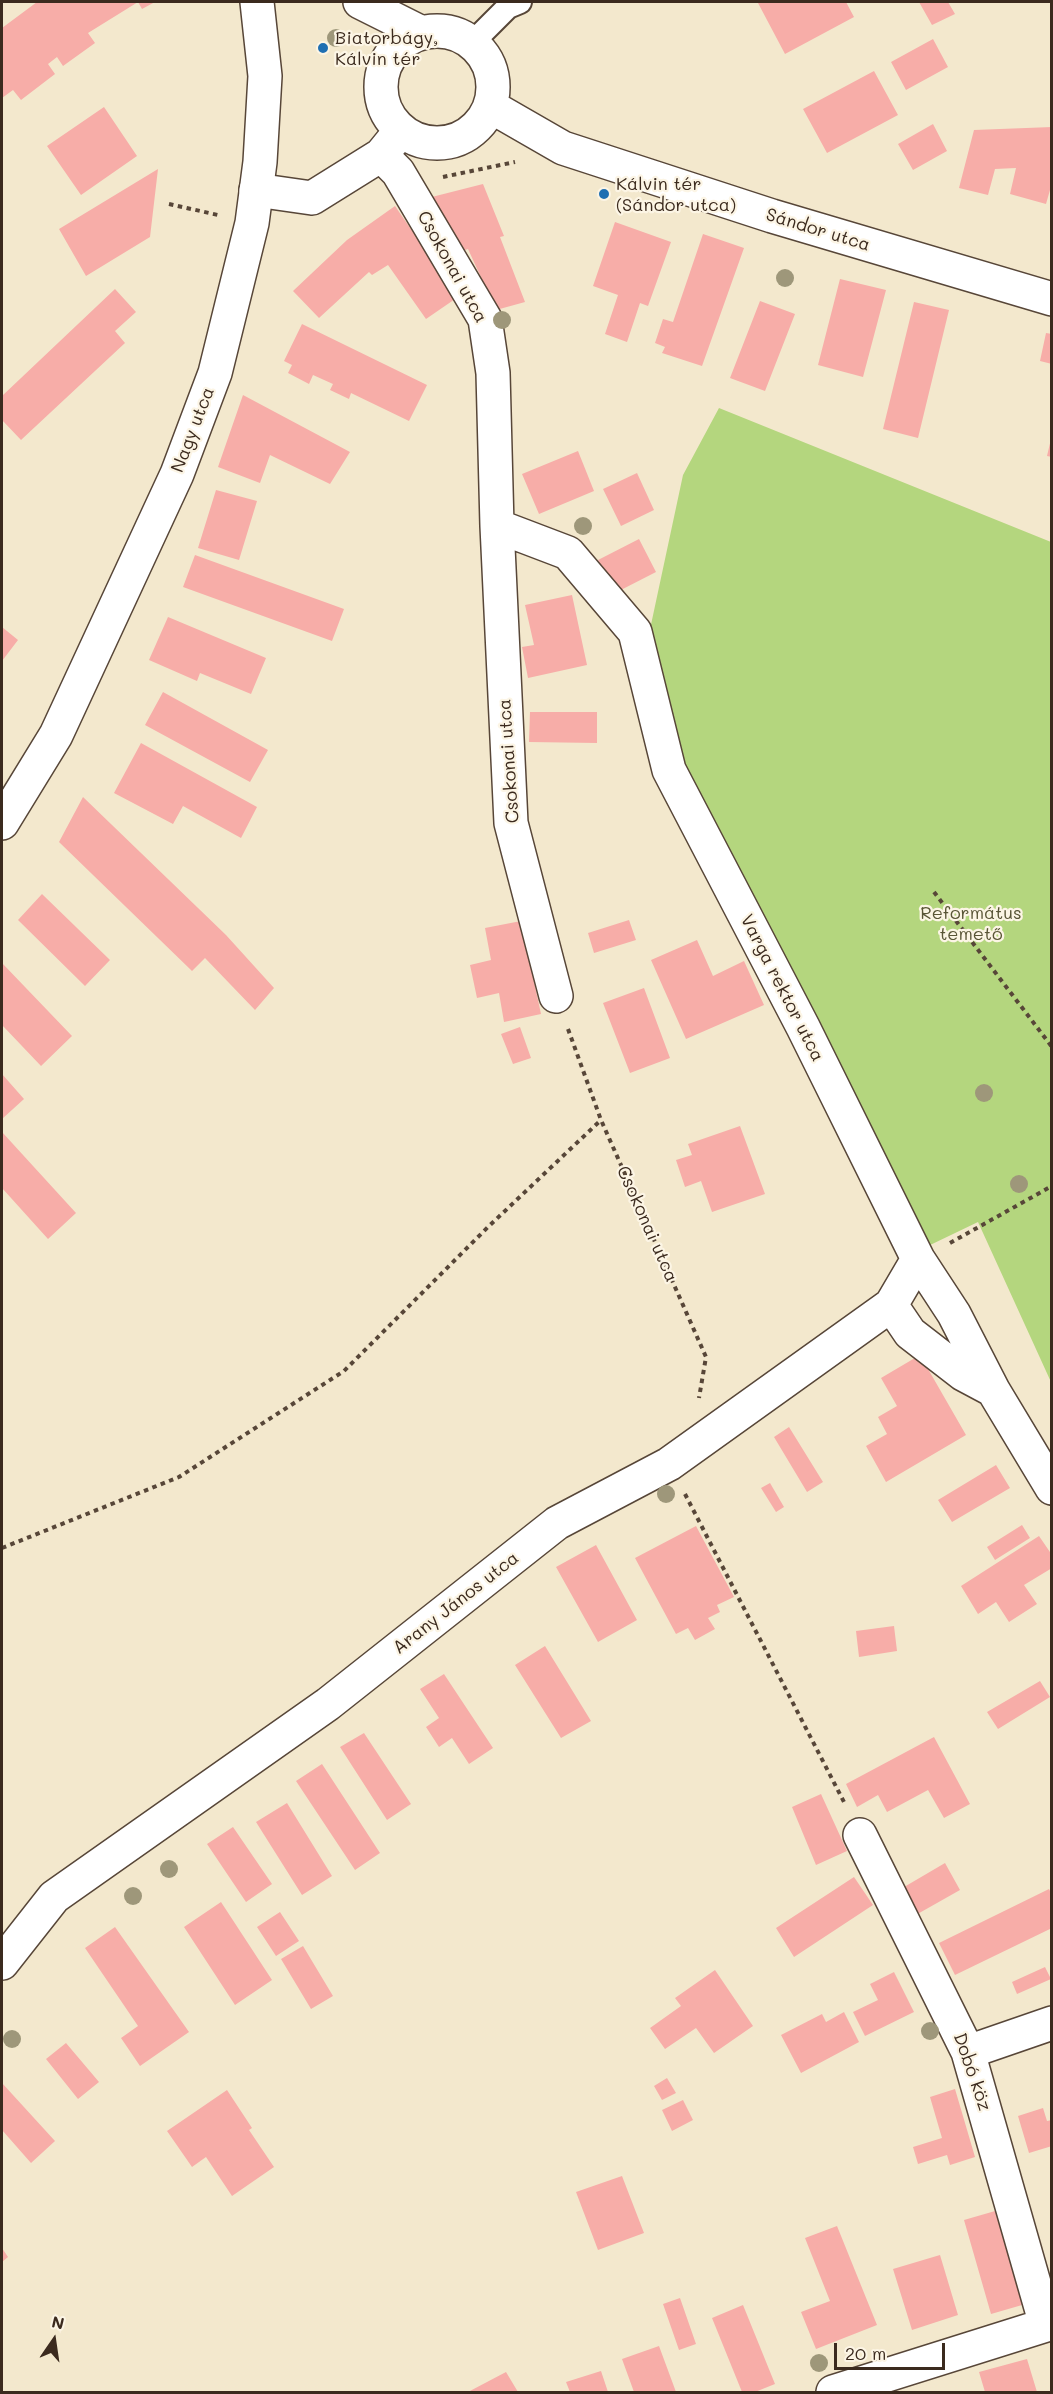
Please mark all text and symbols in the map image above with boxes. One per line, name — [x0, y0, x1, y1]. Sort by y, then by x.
place label: Biatorbágy, Kálvin tér — [335, 27, 438, 70]
marker: Biatorbágy, Kálvin tér — [316, 41, 330, 55]
place label: Kálvin tér (Sándor utca) — [616, 173, 736, 216]
marker: Kálvin tér (Sándor utca) — [597, 187, 611, 201]
street label: Sándor utca — [763, 204, 873, 256]
street label: Csokonai utca — [412, 207, 492, 327]
street label: Nagy utca — [167, 384, 219, 476]
street label: Csokonai utca — [494, 698, 524, 824]
park label: Református temető — [920, 902, 1022, 944]
street label: Varga rektor utca — [736, 911, 828, 1065]
street label: Csokonai utca — [612, 1163, 682, 1285]
street label: Arany János utca — [389, 1547, 523, 1659]
street label: Dobó köz — [949, 2030, 995, 2114]
north arrow — [24, 2310, 84, 2370]
text: N — [50, 2310, 66, 2334]
scale bar — [837, 2331, 948, 2369]
text: 20 m — [845, 2341, 886, 2365]

